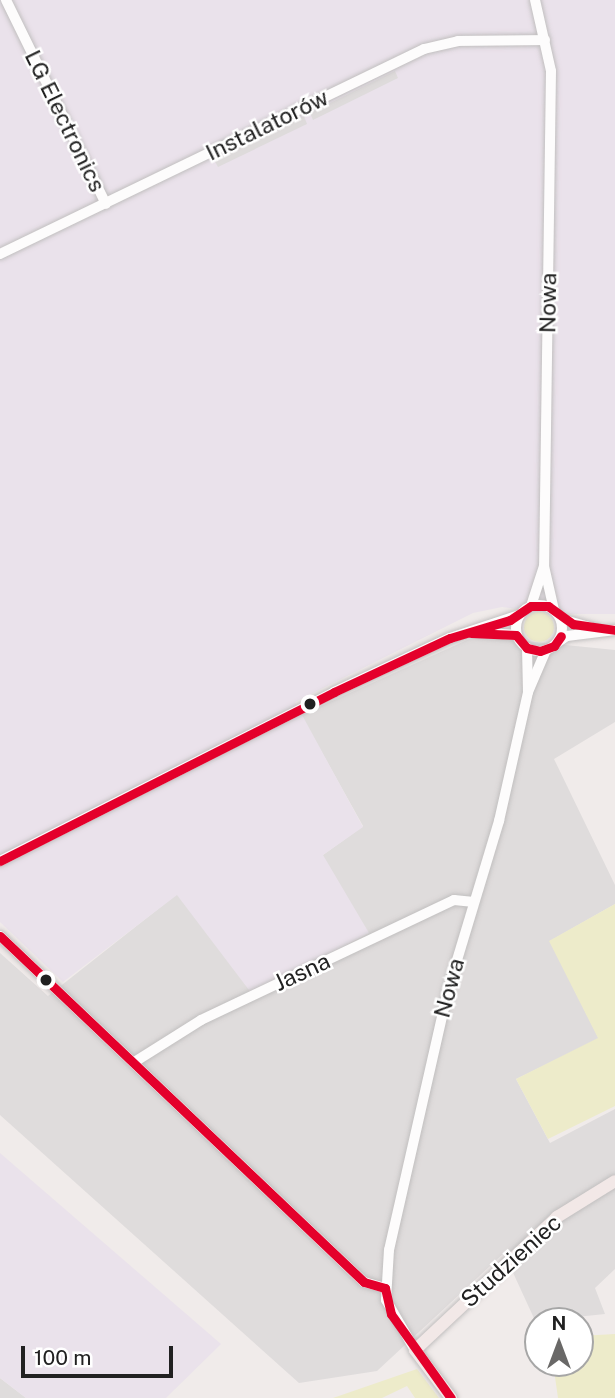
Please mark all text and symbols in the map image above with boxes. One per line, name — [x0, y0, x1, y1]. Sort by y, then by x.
street label: LG Electronics — [19, 46, 111, 196]
street label: Instalatorów — [201, 83, 333, 167]
street label: Nowa — [534, 273, 562, 333]
unlabelled marker — [303, 697, 317, 711]
street label: Jasna — [269, 947, 335, 997]
street label: Nowa — [428, 955, 470, 1021]
unlabelled marker — [39, 973, 53, 987]
street label: Studzieniec — [455, 1209, 567, 1313]
north arrow — [524, 1307, 594, 1377]
text: N — [552, 1312, 566, 1334]
scale bar — [24, 1332, 177, 1376]
text: 100 m — [34, 1345, 91, 1370]

